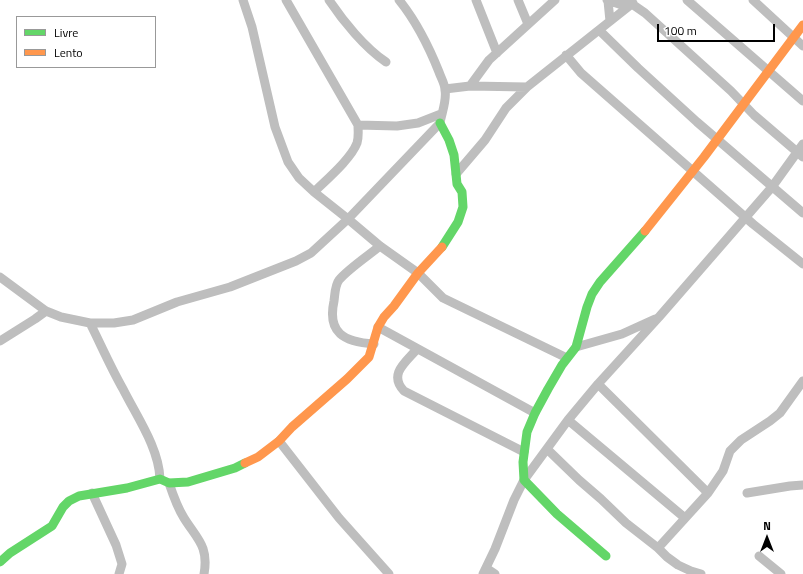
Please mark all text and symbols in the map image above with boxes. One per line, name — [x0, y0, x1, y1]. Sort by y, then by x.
legend — [16, 16, 156, 68]
scale bar — [659, 16, 777, 42]
text: 100 m — [664, 21, 697, 40]
text: Livre — [54, 23, 78, 42]
text: Lento — [54, 43, 83, 62]
north arrow — [747, 518, 787, 558]
text: N — [763, 518, 771, 534]

